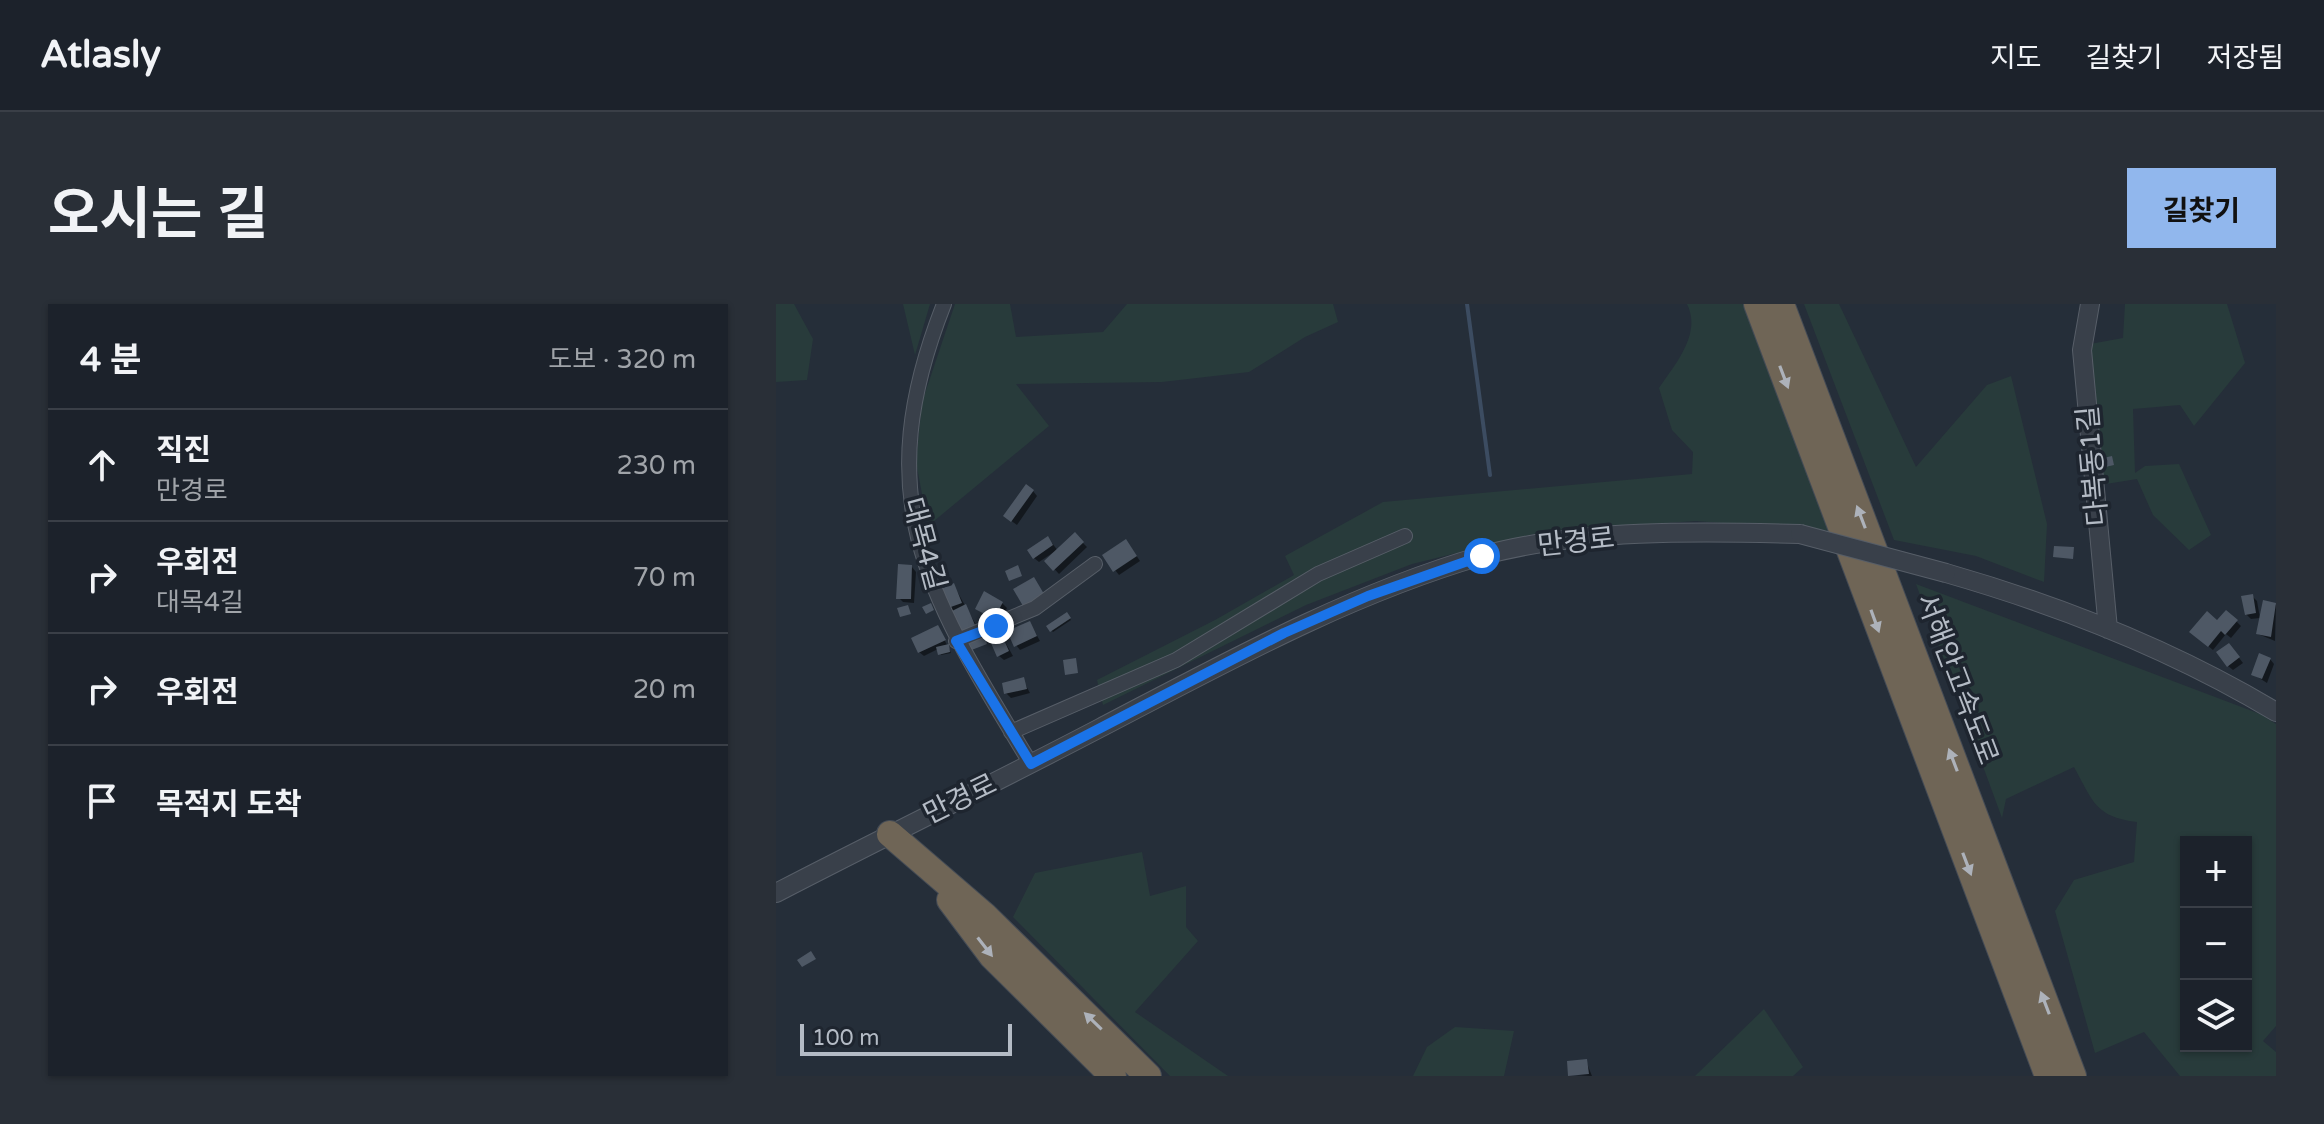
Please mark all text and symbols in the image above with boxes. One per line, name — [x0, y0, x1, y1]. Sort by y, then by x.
text: Atlasly — [40, 32, 161, 78]
text: 지도 — [1990, 41, 2041, 75]
text: 길찾기 — [2085, 41, 2163, 75]
text: 저장됨 — [2207, 41, 2284, 75]
button: 길찾기 — [2127, 168, 2276, 248]
text: 오시는 길 — [48, 182, 269, 249]
text: 4 분 — [80, 340, 141, 381]
text: 도보 · 320 m — [548, 344, 696, 375]
one-way arrow — [1778, 365, 1791, 389]
street label: 다복동1길 — [2071, 404, 2115, 528]
text: 직진 — [156, 432, 211, 469]
icon: ahead — [80, 443, 124, 487]
text: 230 m — [616, 450, 696, 481]
text: 만경로 — [156, 475, 228, 506]
street label: 대목4길 — [895, 494, 953, 594]
one-way arrow — [1854, 505, 1867, 529]
street label: 만경로 — [1536, 521, 1616, 563]
route start — [1464, 538, 1500, 574]
text: 우회전 — [156, 544, 239, 581]
icon: right — [80, 555, 124, 599]
text: 70 m — [633, 562, 696, 593]
text: 대목4길 — [156, 587, 244, 618]
street label: 서해안고속도로 — [1909, 589, 2005, 769]
route end — [978, 608, 1014, 644]
one-way arrow — [1870, 609, 1882, 633]
icon: right — [80, 667, 124, 711]
text: 우회전 — [156, 674, 239, 711]
text: 20 m — [633, 674, 696, 705]
one-way arrow — [1946, 748, 1959, 772]
street label: 만경로 — [918, 767, 1002, 831]
icon: arrive — [80, 779, 124, 823]
text: 목적지 도착 — [156, 786, 302, 823]
map controls — [2180, 836, 2252, 1052]
button: + — [2180, 836, 2252, 908]
one-way arrow — [1960, 852, 1973, 876]
button: − — [2180, 908, 2252, 980]
one-way arrow — [977, 937, 993, 957]
button: layers — [2180, 980, 2252, 1052]
one-way arrow — [2038, 991, 2051, 1015]
one-way arrow — [1084, 1013, 1103, 1031]
scale bar — [800, 1020, 1012, 1056]
text: 100 m — [812, 1025, 879, 1051]

